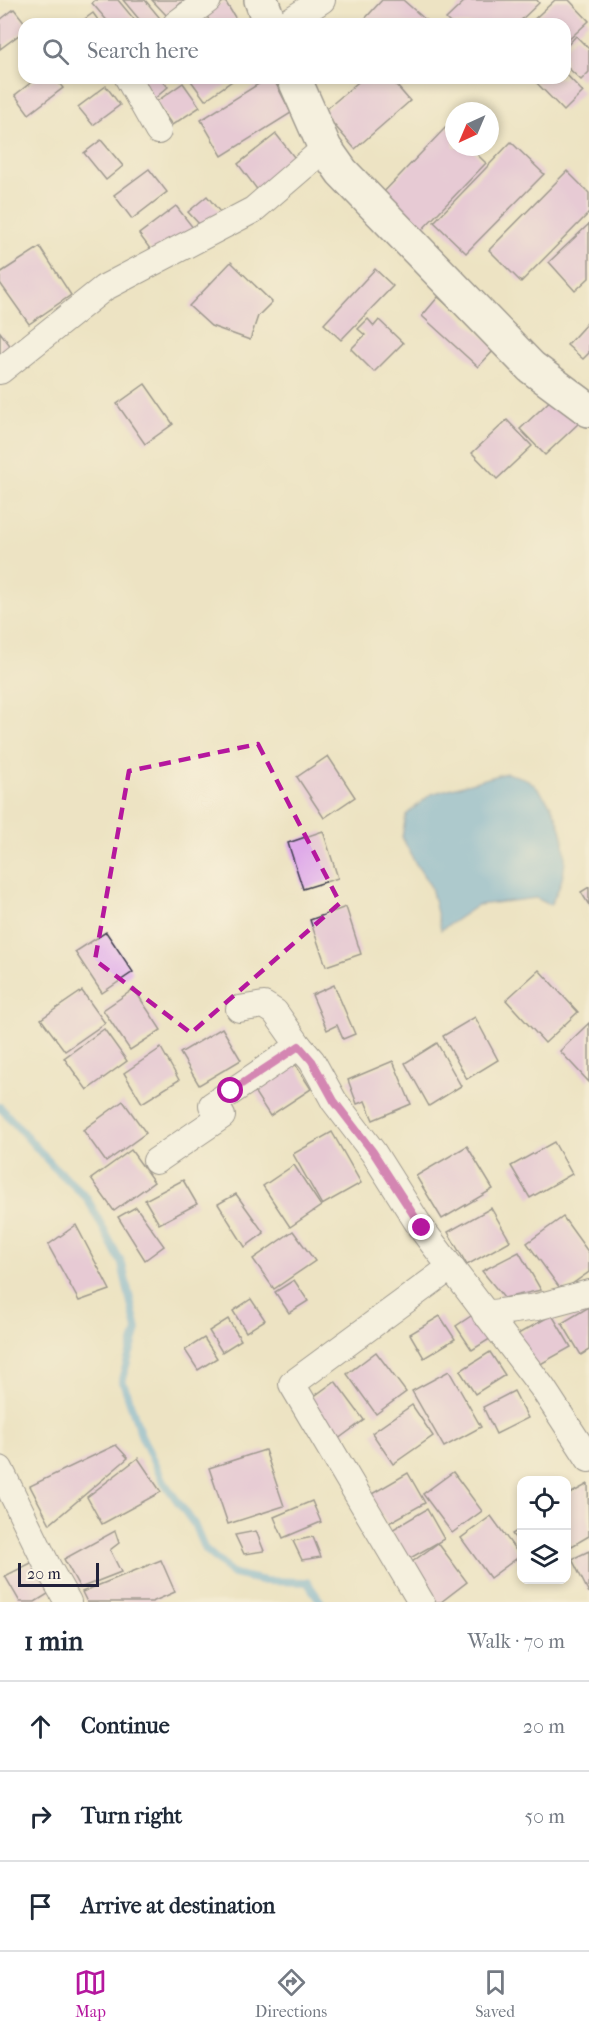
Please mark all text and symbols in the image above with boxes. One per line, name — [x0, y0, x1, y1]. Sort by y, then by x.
search box — [18, 18, 571, 84]
icon: search — [39, 35, 72, 68]
text: Search here — [87, 38, 199, 64]
north arrow — [445, 102, 499, 156]
route start — [217, 1077, 243, 1103]
route end — [408, 1214, 434, 1240]
map controls — [517, 1476, 571, 1584]
button: locate — [517, 1476, 571, 1530]
button: layers — [517, 1530, 571, 1584]
scale bar — [18, 1560, 99, 1588]
text: 20 m — [27, 1564, 61, 1583]
text: 1 min — [24, 1626, 83, 1657]
text: Walk · 70 m — [468, 1630, 565, 1653]
icon: ahead — [24, 1710, 57, 1743]
text: Continue — [81, 1713, 170, 1739]
text: 20 m — [523, 1715, 565, 1738]
icon: right — [24, 1800, 57, 1833]
text: Turn right — [81, 1803, 182, 1829]
text: 50 m — [524, 1805, 565, 1828]
icon: arrive — [24, 1890, 57, 1923]
text: Arrive at destination — [81, 1893, 275, 1919]
tab: Map — [74, 1966, 107, 2021]
tab: Directions — [255, 1966, 327, 2021]
tab: Saved — [475, 1966, 515, 2021]

